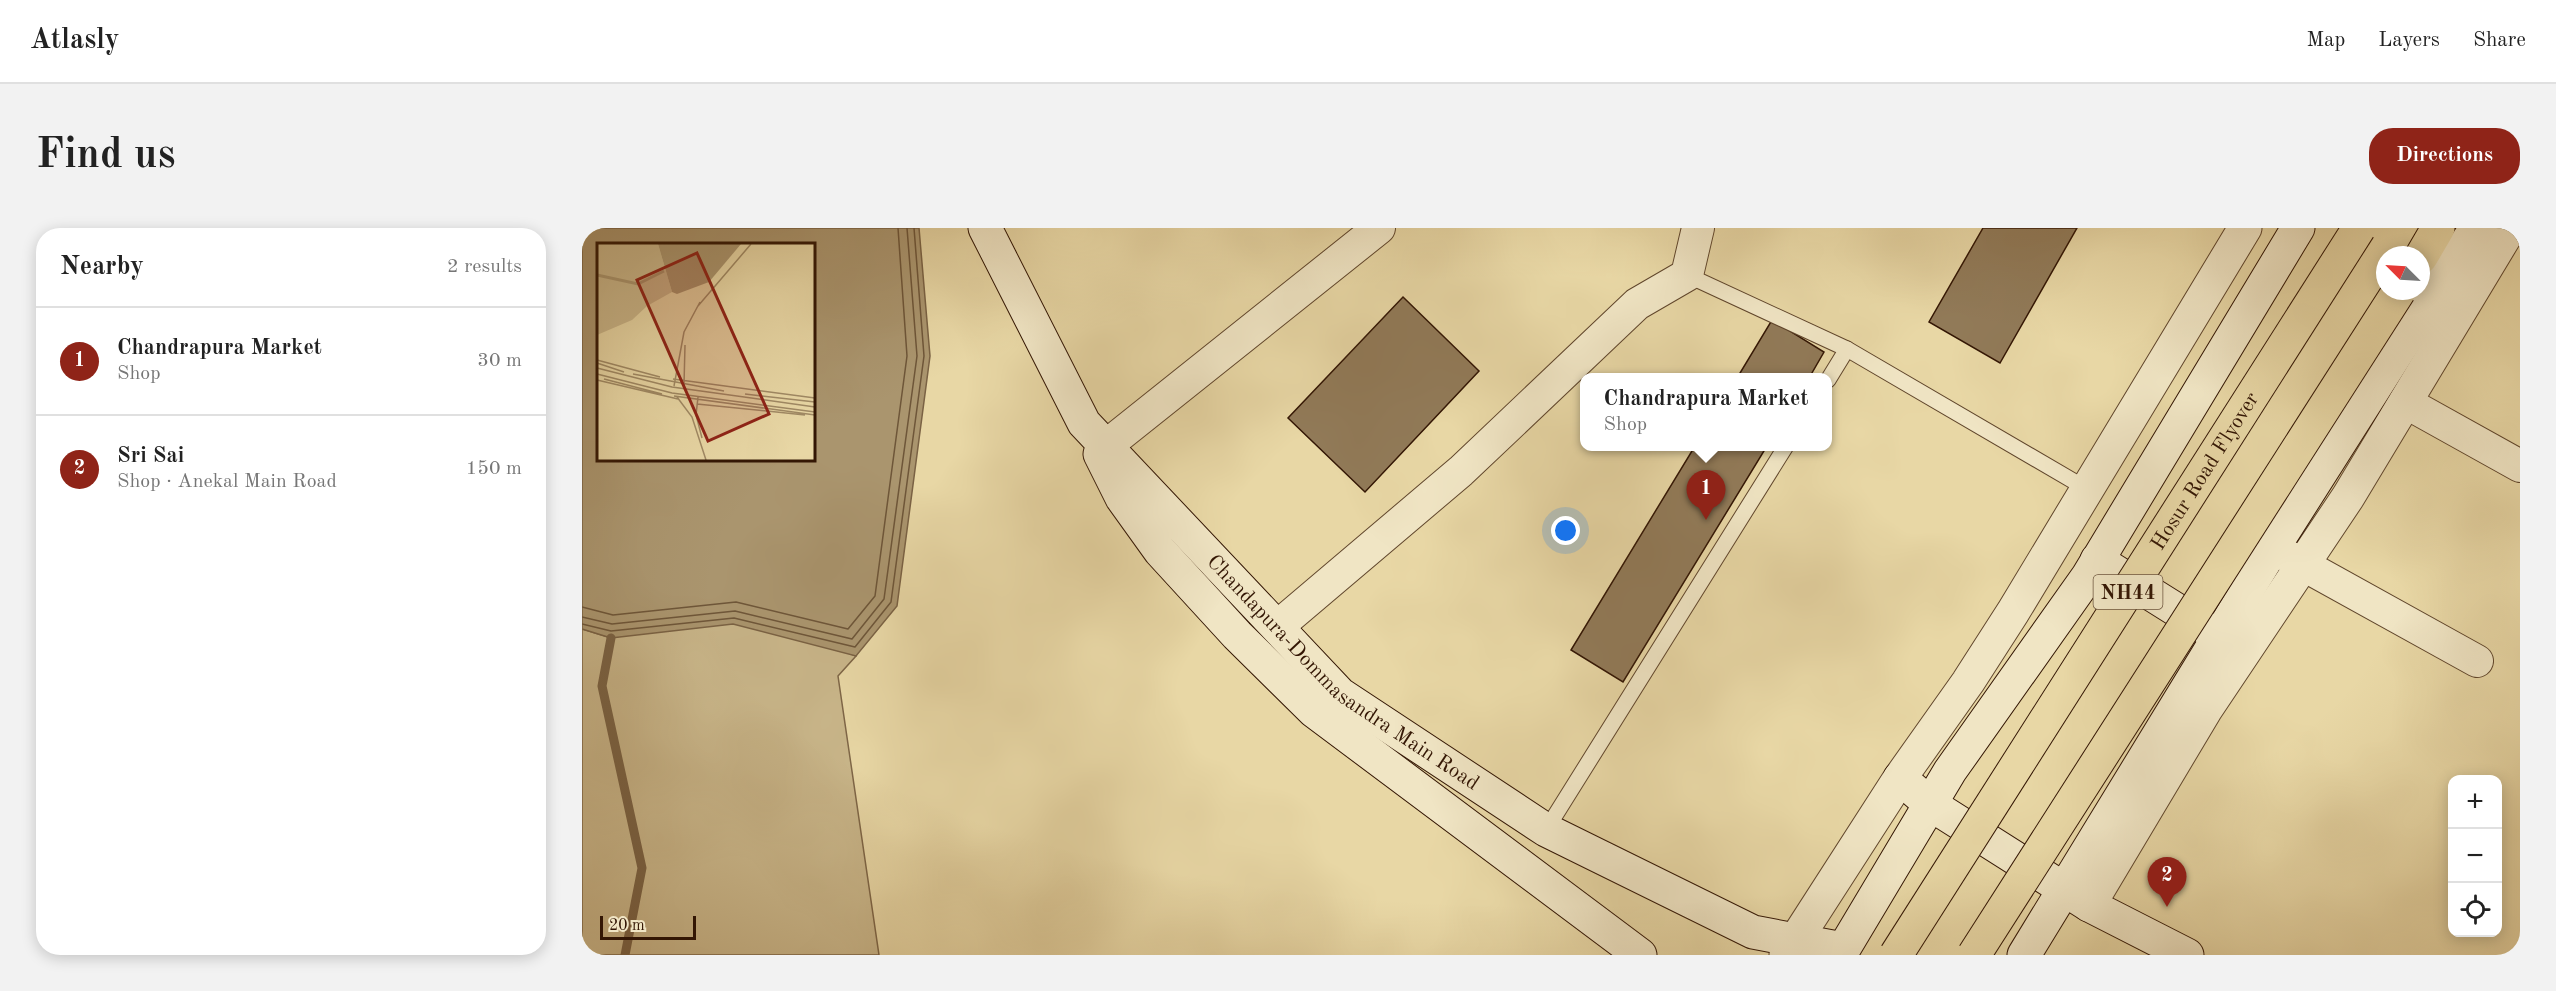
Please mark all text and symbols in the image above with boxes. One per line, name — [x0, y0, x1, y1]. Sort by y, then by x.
text: Atlasly — [30, 27, 120, 55]
text: Map — [2306, 30, 2345, 51]
text: Layers — [2378, 30, 2440, 51]
text: Share — [2473, 30, 2526, 51]
button: Directions — [2369, 128, 2520, 184]
text: Find us — [36, 135, 175, 177]
inset map — [597, 243, 814, 460]
north arrow — [2376, 246, 2430, 300]
text: Nearby — [60, 254, 144, 280]
text: 2 results — [447, 257, 522, 277]
text: Chandrapura Market — [117, 337, 322, 359]
text: 1 — [74, 351, 85, 371]
text: 30 m — [477, 351, 522, 371]
text: Shop — [117, 364, 161, 384]
popup — [1580, 373, 1832, 451]
text: Chandrapura Market — [1604, 388, 1808, 410]
street label: Hosur Road Flyover — [2148, 389, 2264, 554]
text: Shop — [1604, 415, 1647, 435]
text: Sri Sai — [117, 445, 184, 467]
text: 2 — [74, 459, 85, 479]
text: 150 m — [466, 459, 522, 479]
pin: 1 — [1686, 470, 1726, 520]
text: Shop · Anekal Main Road — [117, 472, 337, 492]
your location — [1551, 516, 1580, 545]
street label: Chandapura-Dommasandra Main Road — [1202, 551, 1482, 795]
road number: NH44 — [2094, 575, 2162, 609]
map controls — [2448, 775, 2502, 937]
button: + — [2448, 775, 2502, 829]
button: − — [2448, 829, 2502, 883]
pin: 2 — [2148, 858, 2186, 907]
button: locate — [2448, 883, 2502, 937]
scale bar — [600, 913, 696, 940]
text: 20 m — [609, 918, 645, 934]

